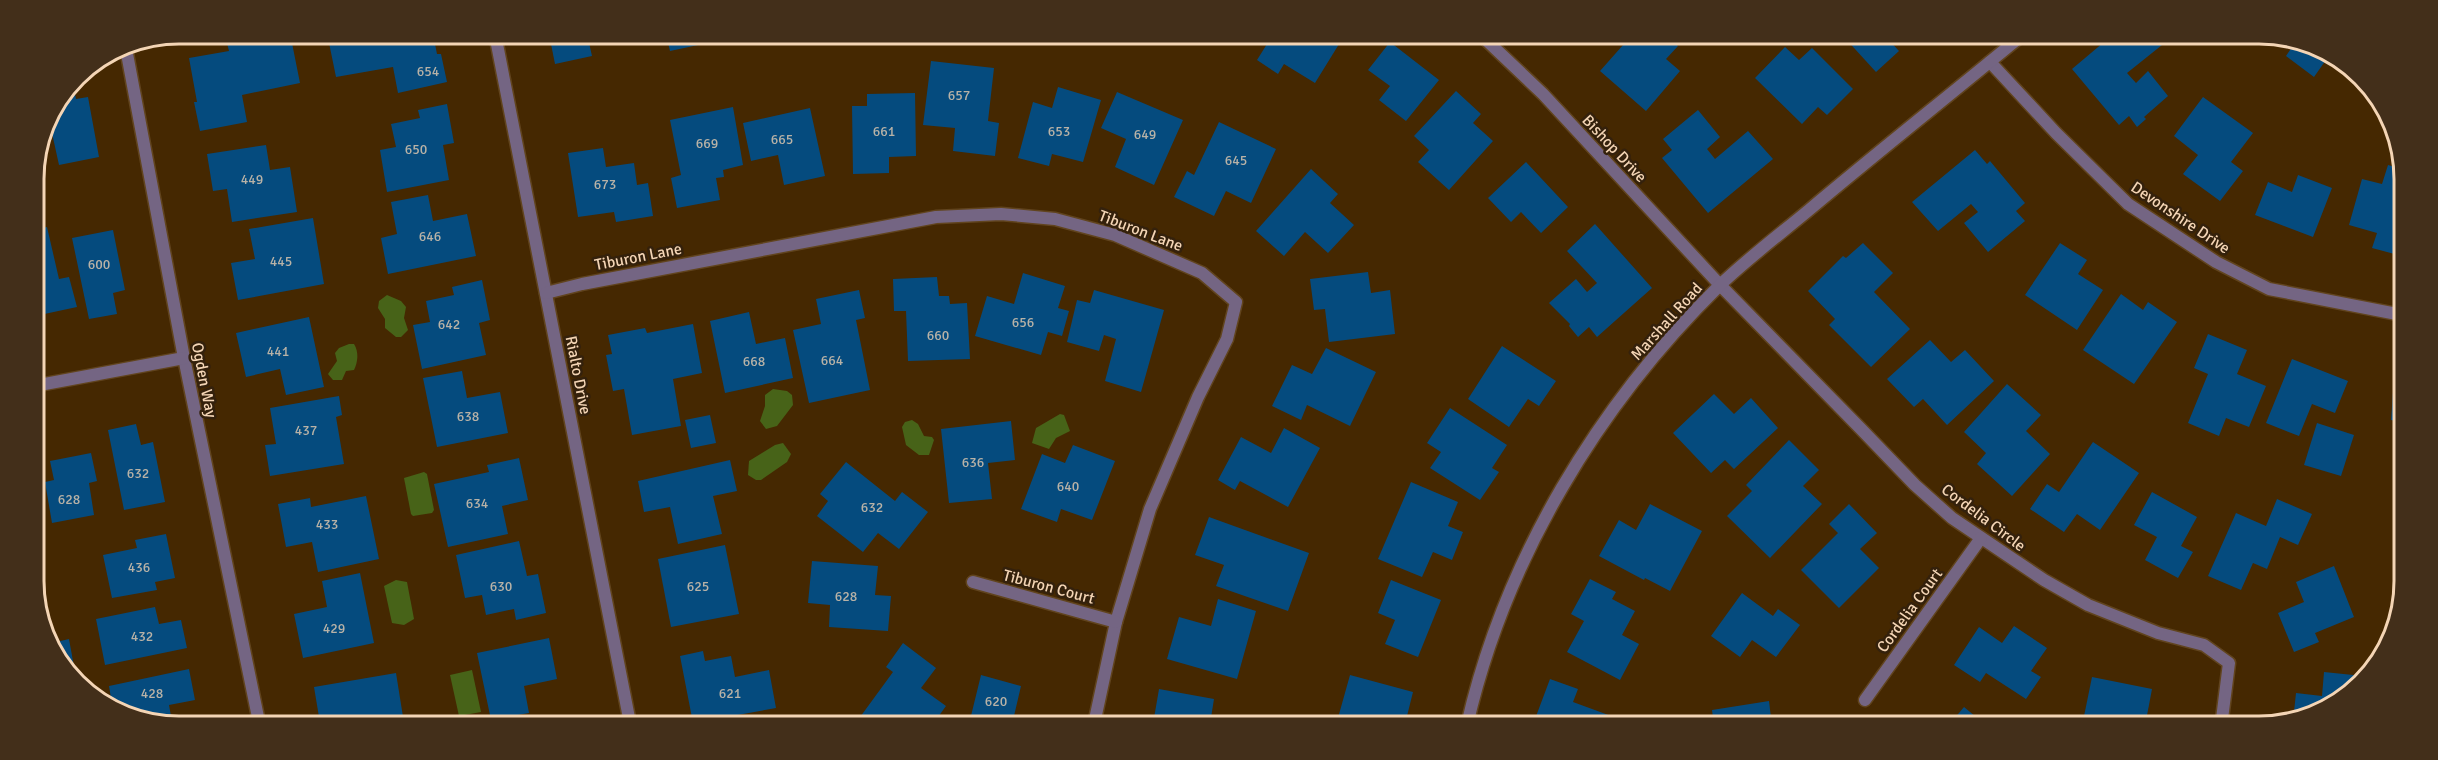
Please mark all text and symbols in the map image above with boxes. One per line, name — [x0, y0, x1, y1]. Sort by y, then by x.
house number: 654 — [417, 63, 440, 80]
house number: 657 — [948, 87, 970, 104]
street label: Bishop Drive — [1578, 110, 1651, 187]
house number: 661 — [873, 123, 895, 140]
house number: 653 — [1048, 123, 1070, 140]
house number: 649 — [1134, 126, 1156, 143]
house number: 665 — [771, 131, 793, 148]
house number: 669 — [696, 135, 718, 152]
house number: 650 — [405, 141, 427, 158]
house number: 645 — [1225, 152, 1247, 169]
house number: 449 — [241, 171, 263, 188]
house number: 673 — [594, 176, 616, 193]
street label: Devonshire Drive — [2127, 177, 2234, 258]
street label: Tiburon Lane — [1096, 206, 1186, 256]
house number: 646 — [419, 228, 441, 245]
street label: Tiburon Lane — [593, 239, 684, 275]
house number: 445 — [270, 253, 292, 270]
house number: 600 — [88, 256, 110, 273]
street label: Marshall Road — [1627, 279, 1707, 365]
house number: 656 — [1012, 314, 1034, 331]
house number: 642 — [438, 316, 460, 333]
house number: 660 — [927, 327, 949, 344]
street label: Rialto Drive — [561, 334, 595, 416]
street label: Ogden Way — [187, 341, 221, 420]
house number: 441 — [267, 343, 289, 360]
house number: 664 — [821, 352, 844, 369]
house number: 668 — [743, 353, 765, 370]
house number: 638 — [457, 408, 479, 425]
house number: 437 — [295, 422, 317, 439]
house number: 636 — [962, 454, 984, 471]
house number: 632 — [127, 465, 149, 482]
house number: 640 — [1057, 478, 1079, 495]
street label: Cordelia Circle — [1937, 480, 2029, 556]
house number: 628 — [58, 491, 80, 508]
house number: 634 — [466, 495, 489, 512]
house number: 632 — [861, 499, 883, 516]
house number: 433 — [316, 516, 338, 533]
house number: 436 — [128, 559, 150, 576]
street label: Cordelia Court — [1873, 564, 1947, 657]
street label: Tiburon Court — [1001, 565, 1097, 609]
house number: 630 — [490, 578, 512, 595]
house number: 625 — [687, 578, 709, 595]
house number: 628 — [835, 588, 857, 605]
house number: 429 — [323, 620, 345, 637]
house number: 432 — [131, 628, 153, 645]
house number: 428 — [141, 685, 163, 702]
house number: 621 — [719, 685, 741, 702]
house number: 620 — [985, 693, 1007, 710]

